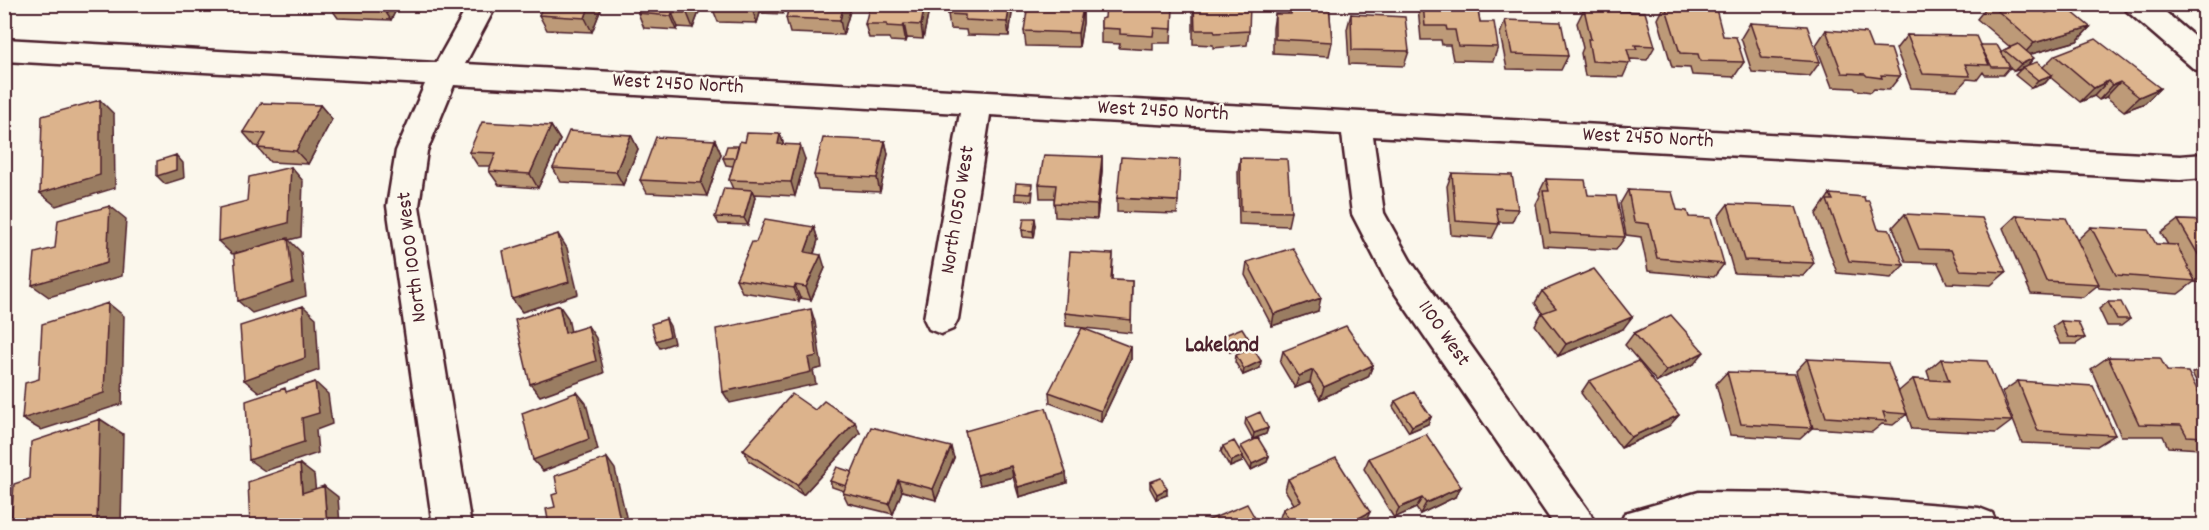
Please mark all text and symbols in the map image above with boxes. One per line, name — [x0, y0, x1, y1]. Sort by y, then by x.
street label: West 2450 North — [612, 67, 744, 103]
street label: West 2450 North — [1097, 94, 1229, 130]
street label: West 2450 North — [1582, 121, 1714, 157]
street label: North 1050 West — [934, 143, 984, 276]
street label: North 1000 West — [390, 190, 436, 324]
street label: 1100 West — [1409, 295, 1477, 373]
district label: Lakeland — [1185, 331, 1259, 362]

